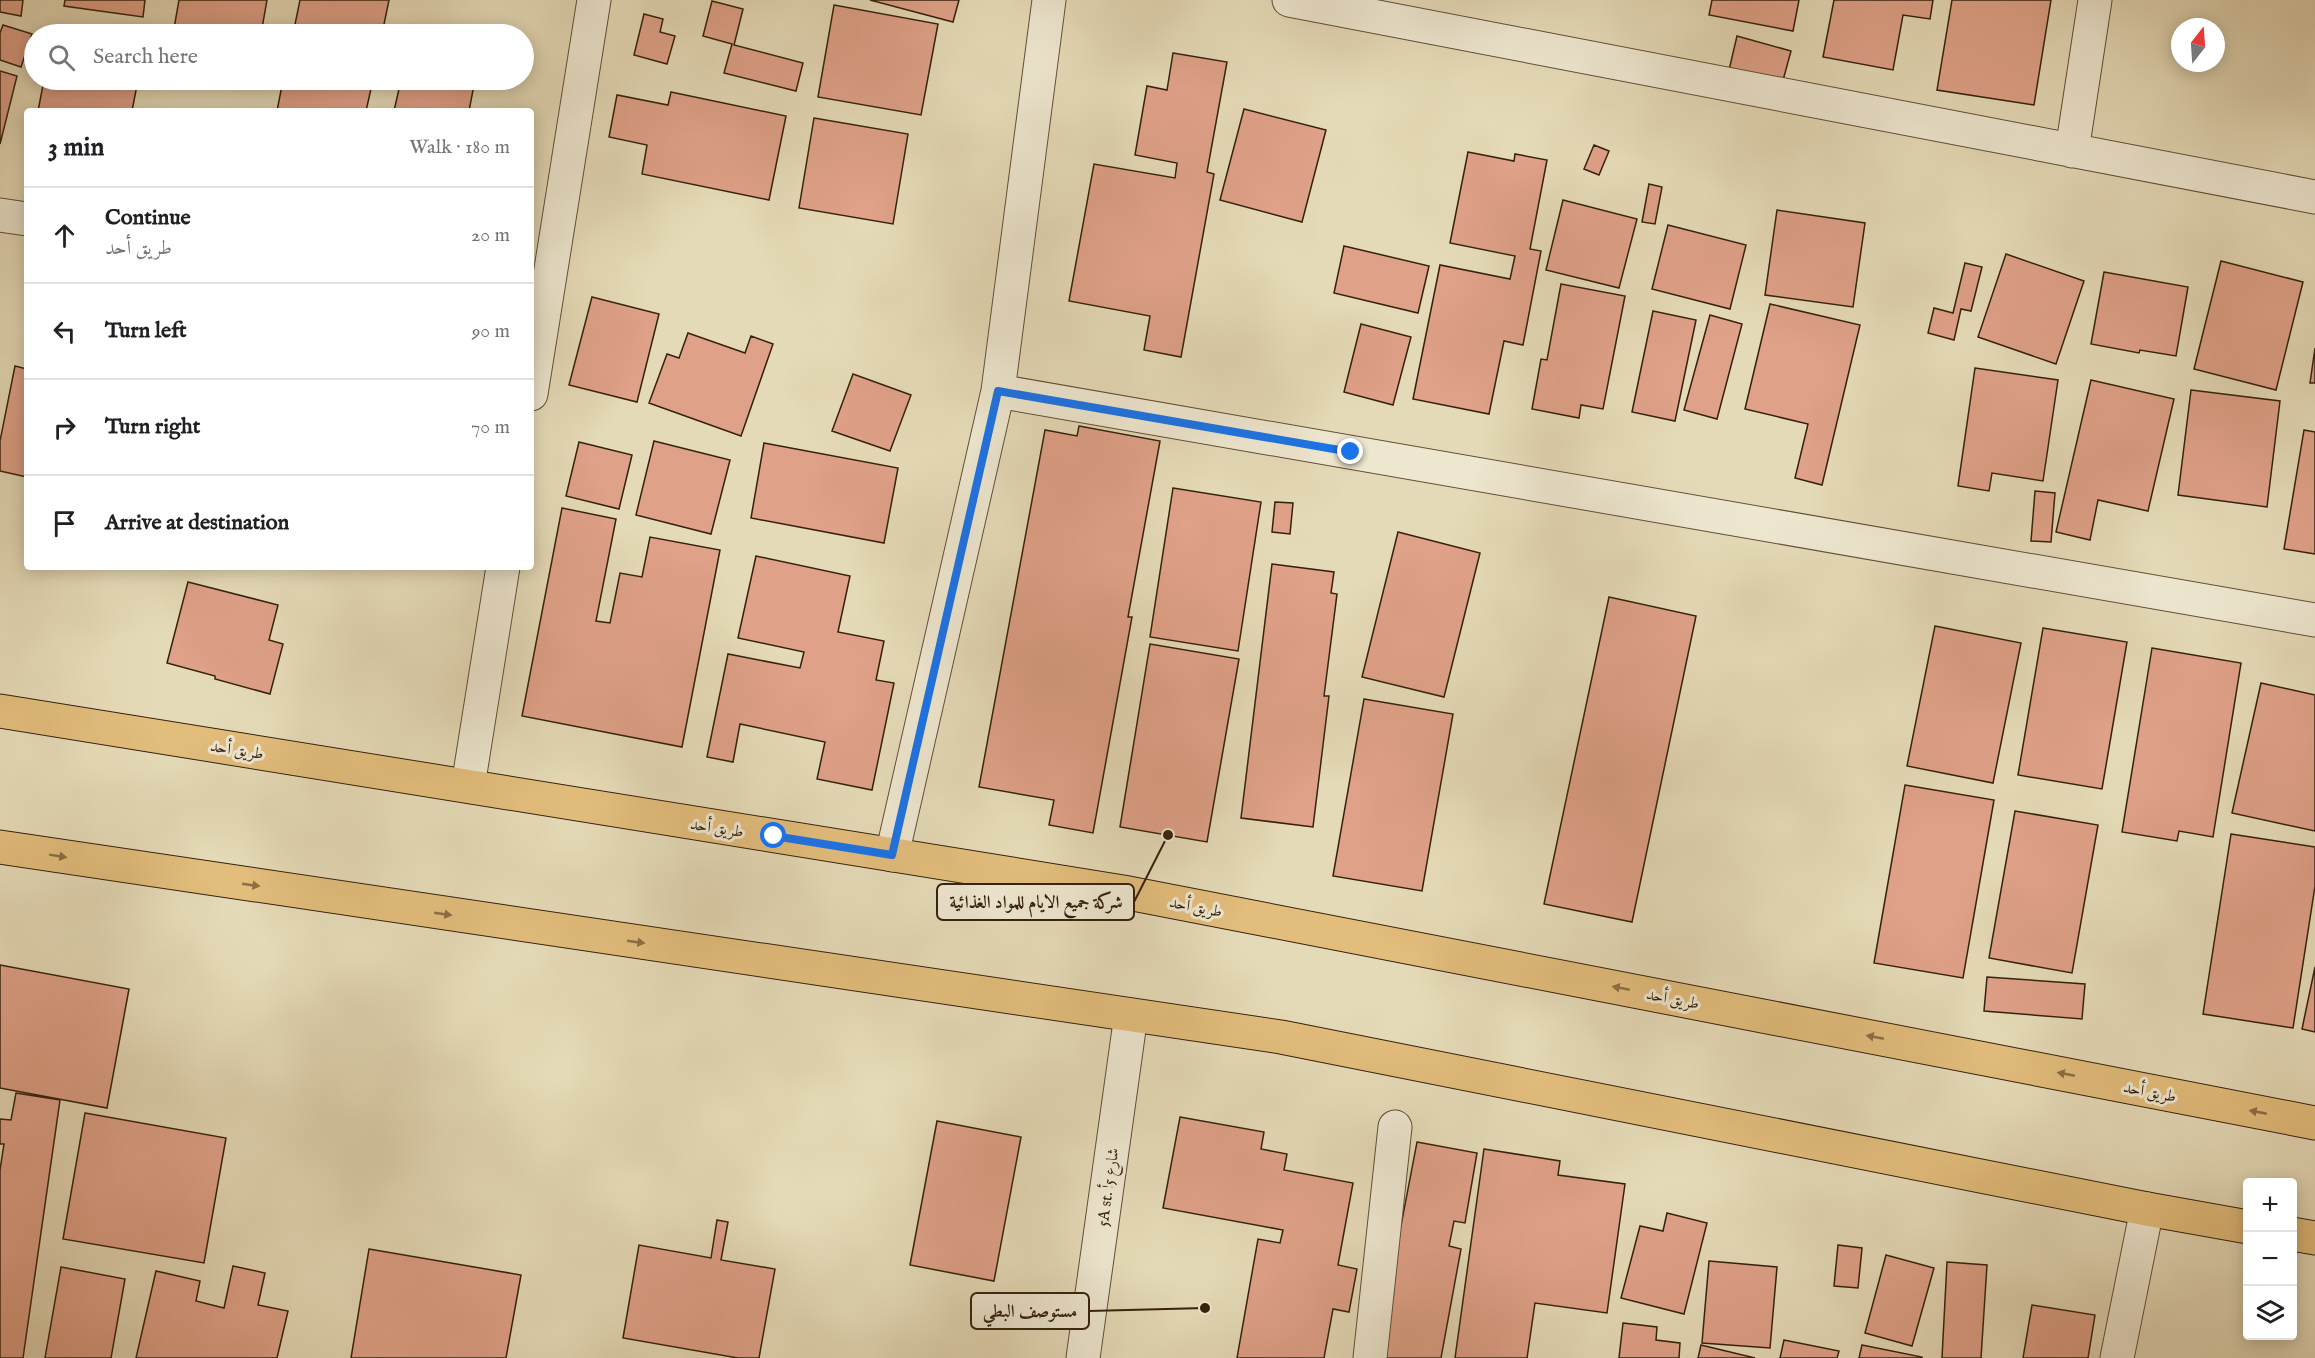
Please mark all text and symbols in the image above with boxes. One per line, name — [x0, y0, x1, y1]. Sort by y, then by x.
north arrow — [2171, 18, 2225, 72]
search box — [24, 24, 534, 90]
icon: search — [45, 41, 78, 74]
text: Search here — [93, 43, 198, 71]
text: 3 min — [48, 131, 104, 164]
text: Walk · 180 m — [409, 135, 510, 160]
text: Continue — [105, 204, 191, 232]
icon: ahead — [48, 219, 81, 252]
text: 20 m — [471, 223, 510, 248]
text: طريق أحد — [105, 236, 172, 261]
icon: left — [48, 315, 81, 348]
text: Turn left — [105, 317, 187, 345]
text: 90 m — [472, 319, 510, 344]
icon: right — [48, 411, 81, 444]
text: Turn right — [105, 413, 200, 441]
text: 70 m — [471, 415, 510, 440]
route end — [1337, 438, 1363, 464]
icon: arrive — [48, 507, 81, 540]
text: Arrive at destination — [105, 509, 289, 537]
street label: طريق أحد — [209, 734, 265, 765]
street label: طريق أحد — [689, 812, 745, 843]
route start — [760, 822, 786, 848]
one-way arrow — [48, 852, 67, 861]
one-way arrow — [241, 881, 260, 890]
callout: شركة جميع الايام للمواد الغذائية — [937, 884, 1134, 920]
street label: طريق أحد — [1167, 890, 1224, 923]
text: شركة جميع الايام للمواد الغذائية — [949, 891, 1123, 919]
one-way arrow — [434, 909, 453, 918]
one-way arrow — [627, 938, 646, 947]
street label: طريق أحد — [1644, 982, 1701, 1015]
one-way arrow — [1612, 983, 1631, 992]
one-way arrow — [1865, 1032, 1884, 1041]
one-way arrow — [2056, 1069, 2075, 1078]
street label: طريق أحد — [2121, 1075, 2178, 1108]
one-way arrow — [2248, 1107, 2267, 1116]
street label: 5A st. شارع 5أ — [1091, 1146, 1126, 1228]
map controls — [2243, 1178, 2297, 1340]
button: + — [2243, 1178, 2297, 1232]
button: − — [2243, 1232, 2297, 1286]
button: layers — [2243, 1286, 2297, 1340]
callout: مستوصف البطي — [971, 1293, 1089, 1329]
text: مستوصف البطي — [983, 1301, 1077, 1328]

